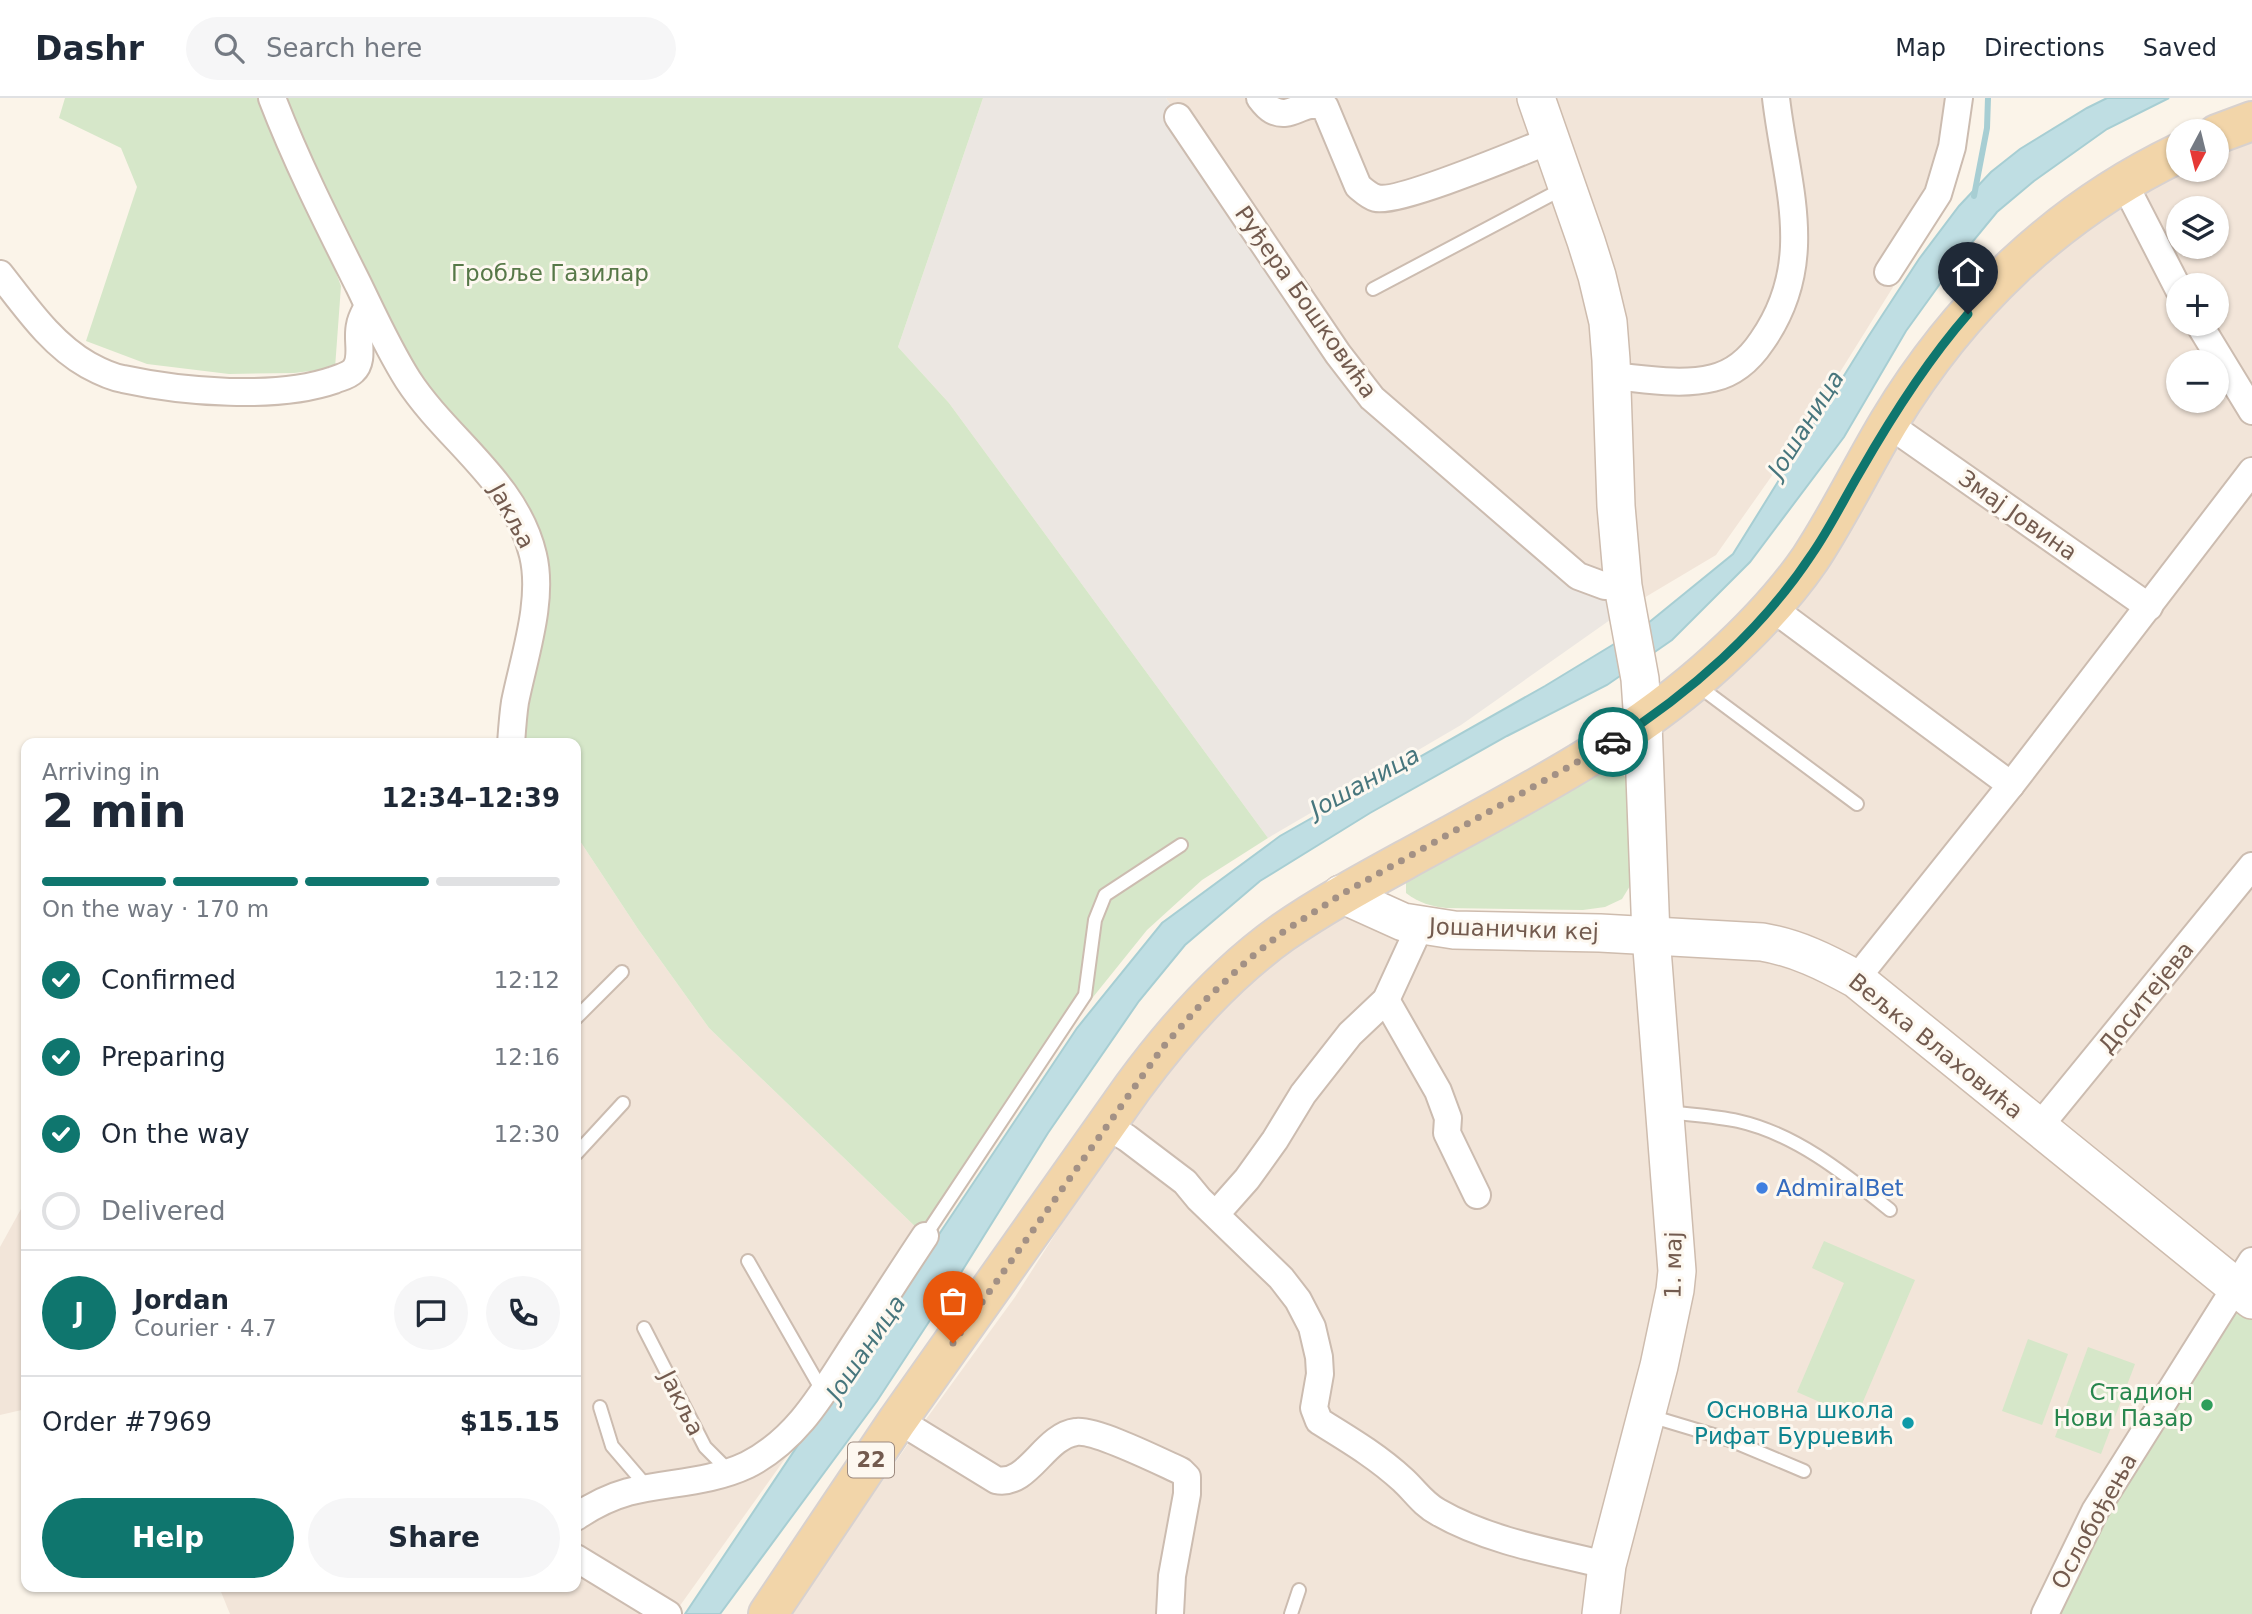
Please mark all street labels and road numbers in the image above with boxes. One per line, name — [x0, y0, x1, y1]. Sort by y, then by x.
street label: Руђера Бошковића — [1230, 201, 1382, 403]
street label: Змај Јовина — [1954, 465, 2082, 565]
street label: Јакља — [483, 477, 540, 553]
street label: Јошанички кеј — [1427, 913, 1599, 945]
street label: Доситејева — [2093, 936, 2199, 1058]
street label: Вељка Влаховића — [1844, 968, 2028, 1124]
street label: 1. мај — [1659, 1231, 1687, 1299]
street label: Јакља — [654, 1364, 709, 1440]
road number: 22 — [848, 1442, 894, 1478]
street label: Ослобођења — [2046, 1449, 2142, 1593]

